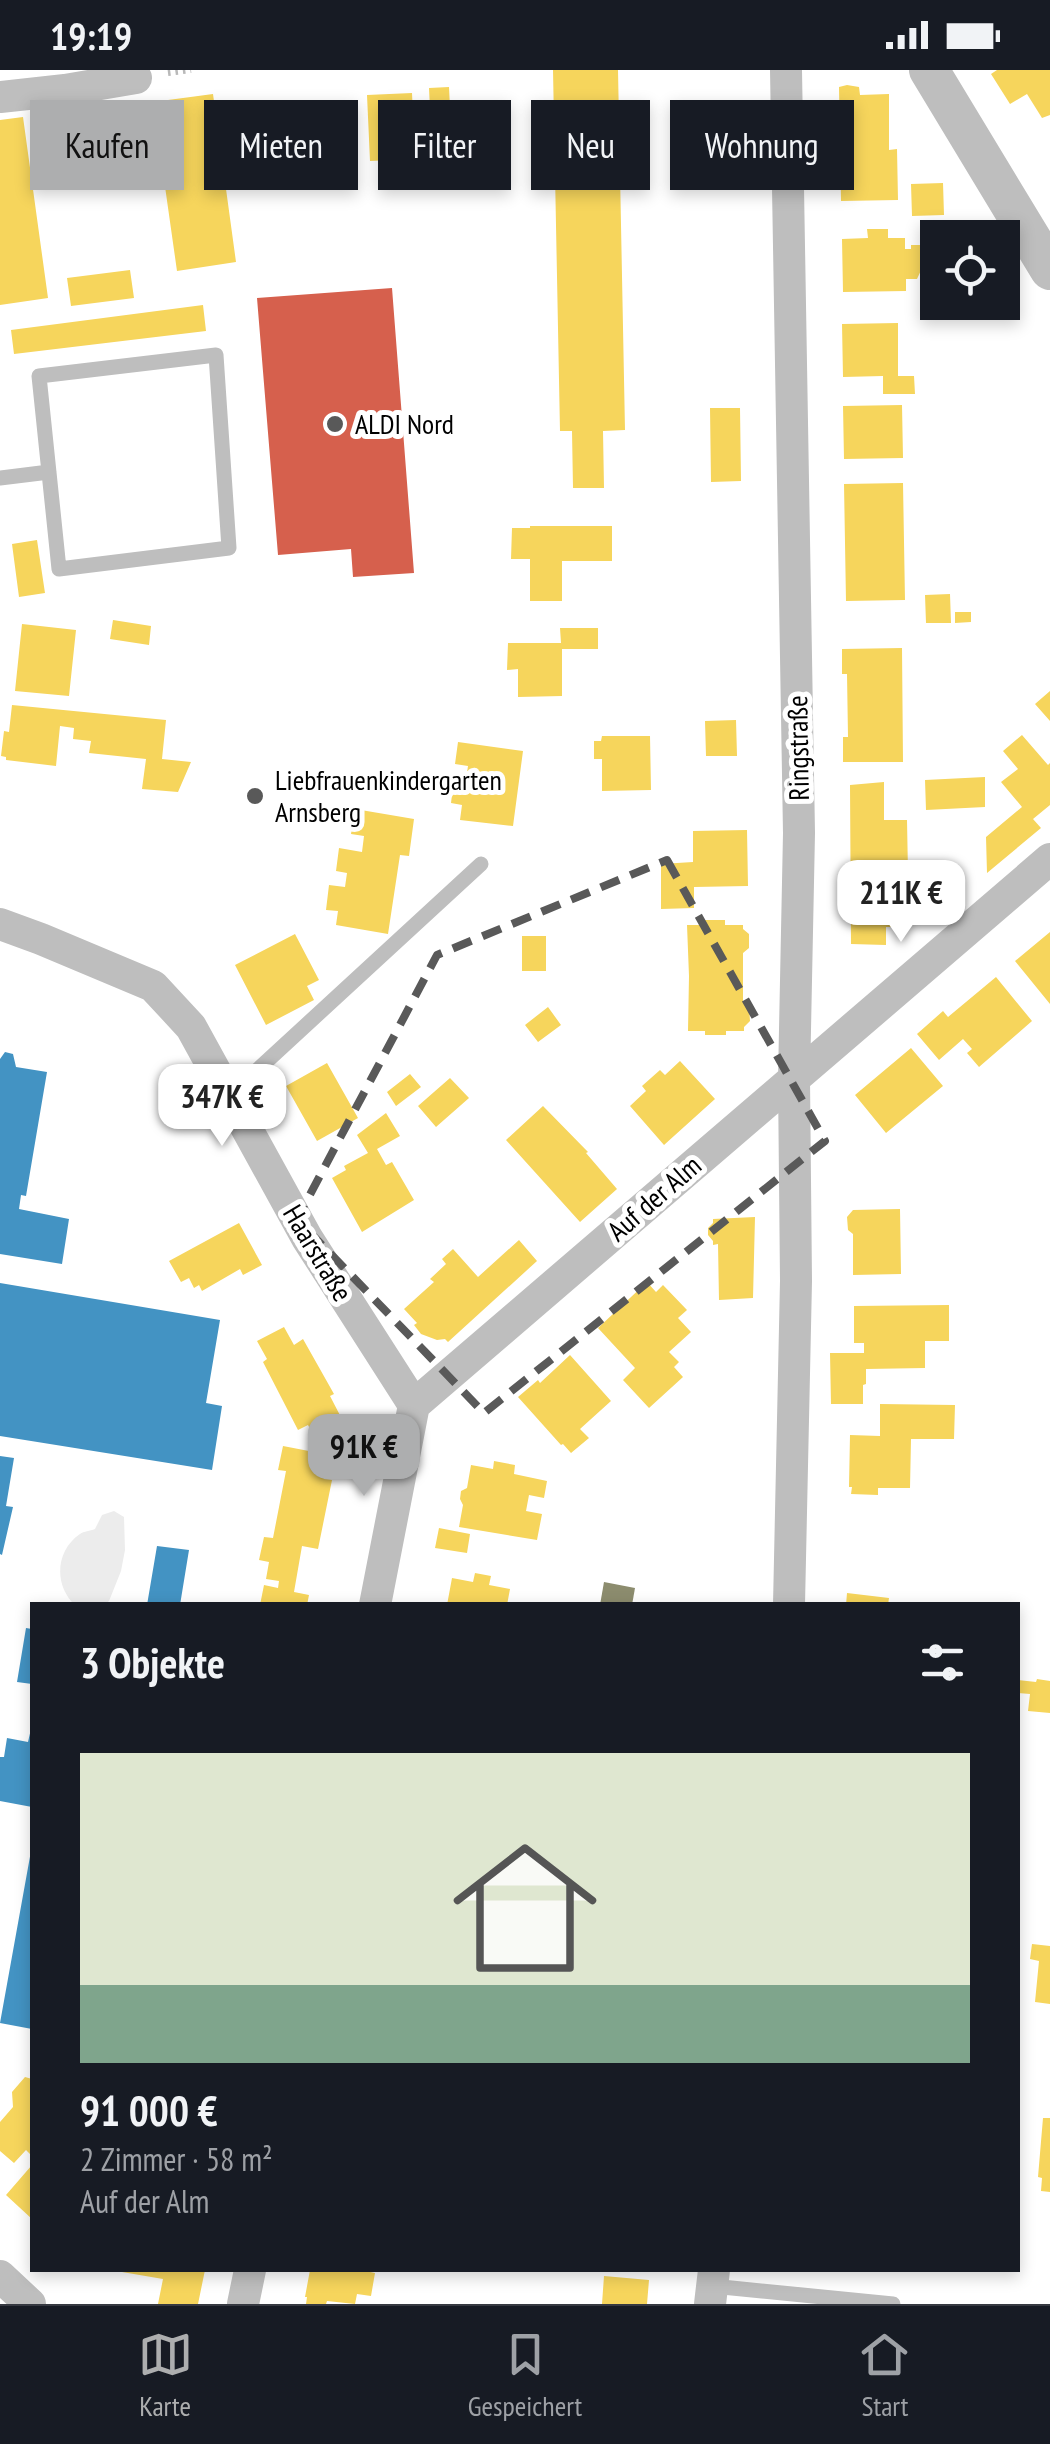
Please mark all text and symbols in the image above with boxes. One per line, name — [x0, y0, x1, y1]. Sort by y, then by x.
text: 19:19 — [50, 11, 132, 60]
chip: Kaufen — [30, 100, 184, 190]
chip: Mieten — [204, 100, 358, 190]
chip: Filter — [378, 100, 511, 190]
chip: Neu — [531, 100, 650, 190]
chip: Wohnung — [670, 100, 854, 190]
map controls — [920, 220, 1020, 320]
button: locate — [920, 220, 1020, 320]
place label: ALDI Nord — [355, 405, 454, 442]
marker: ALDI Nord — [324, 413, 346, 435]
street label: Ringstraße — [778, 695, 817, 801]
place label: Liebfrauenkindergarten Arnsberg — [275, 761, 502, 830]
marker: Liebfrauenkindergarten Arnsberg — [244, 785, 266, 807]
pin: 211K € — [820, 860, 982, 945]
text: 211K € — [859, 871, 943, 913]
pin: 347K € — [141, 1064, 303, 1149]
text: 347K € — [180, 1075, 264, 1117]
street label: Auf der Alm — [599, 1147, 708, 1249]
street label: Haarstraße — [275, 1198, 362, 1308]
pin: 91K € — [294, 1414, 434, 1499]
text: 91K € — [330, 1425, 398, 1467]
text: 3 Objekte — [80, 1635, 225, 1690]
icon: filters — [915, 1635, 970, 1690]
icon: home — [435, 1818, 615, 1998]
text: 91 000 € — [80, 2083, 218, 2138]
text: 2 Zimmer · 58 m² — [80, 2138, 273, 2180]
text: Auf der Alm — [80, 2180, 209, 2222]
tab: Karte — [138, 2327, 193, 2424]
tab: Gespeichert — [468, 2327, 582, 2424]
tab: Start — [857, 2327, 912, 2424]

